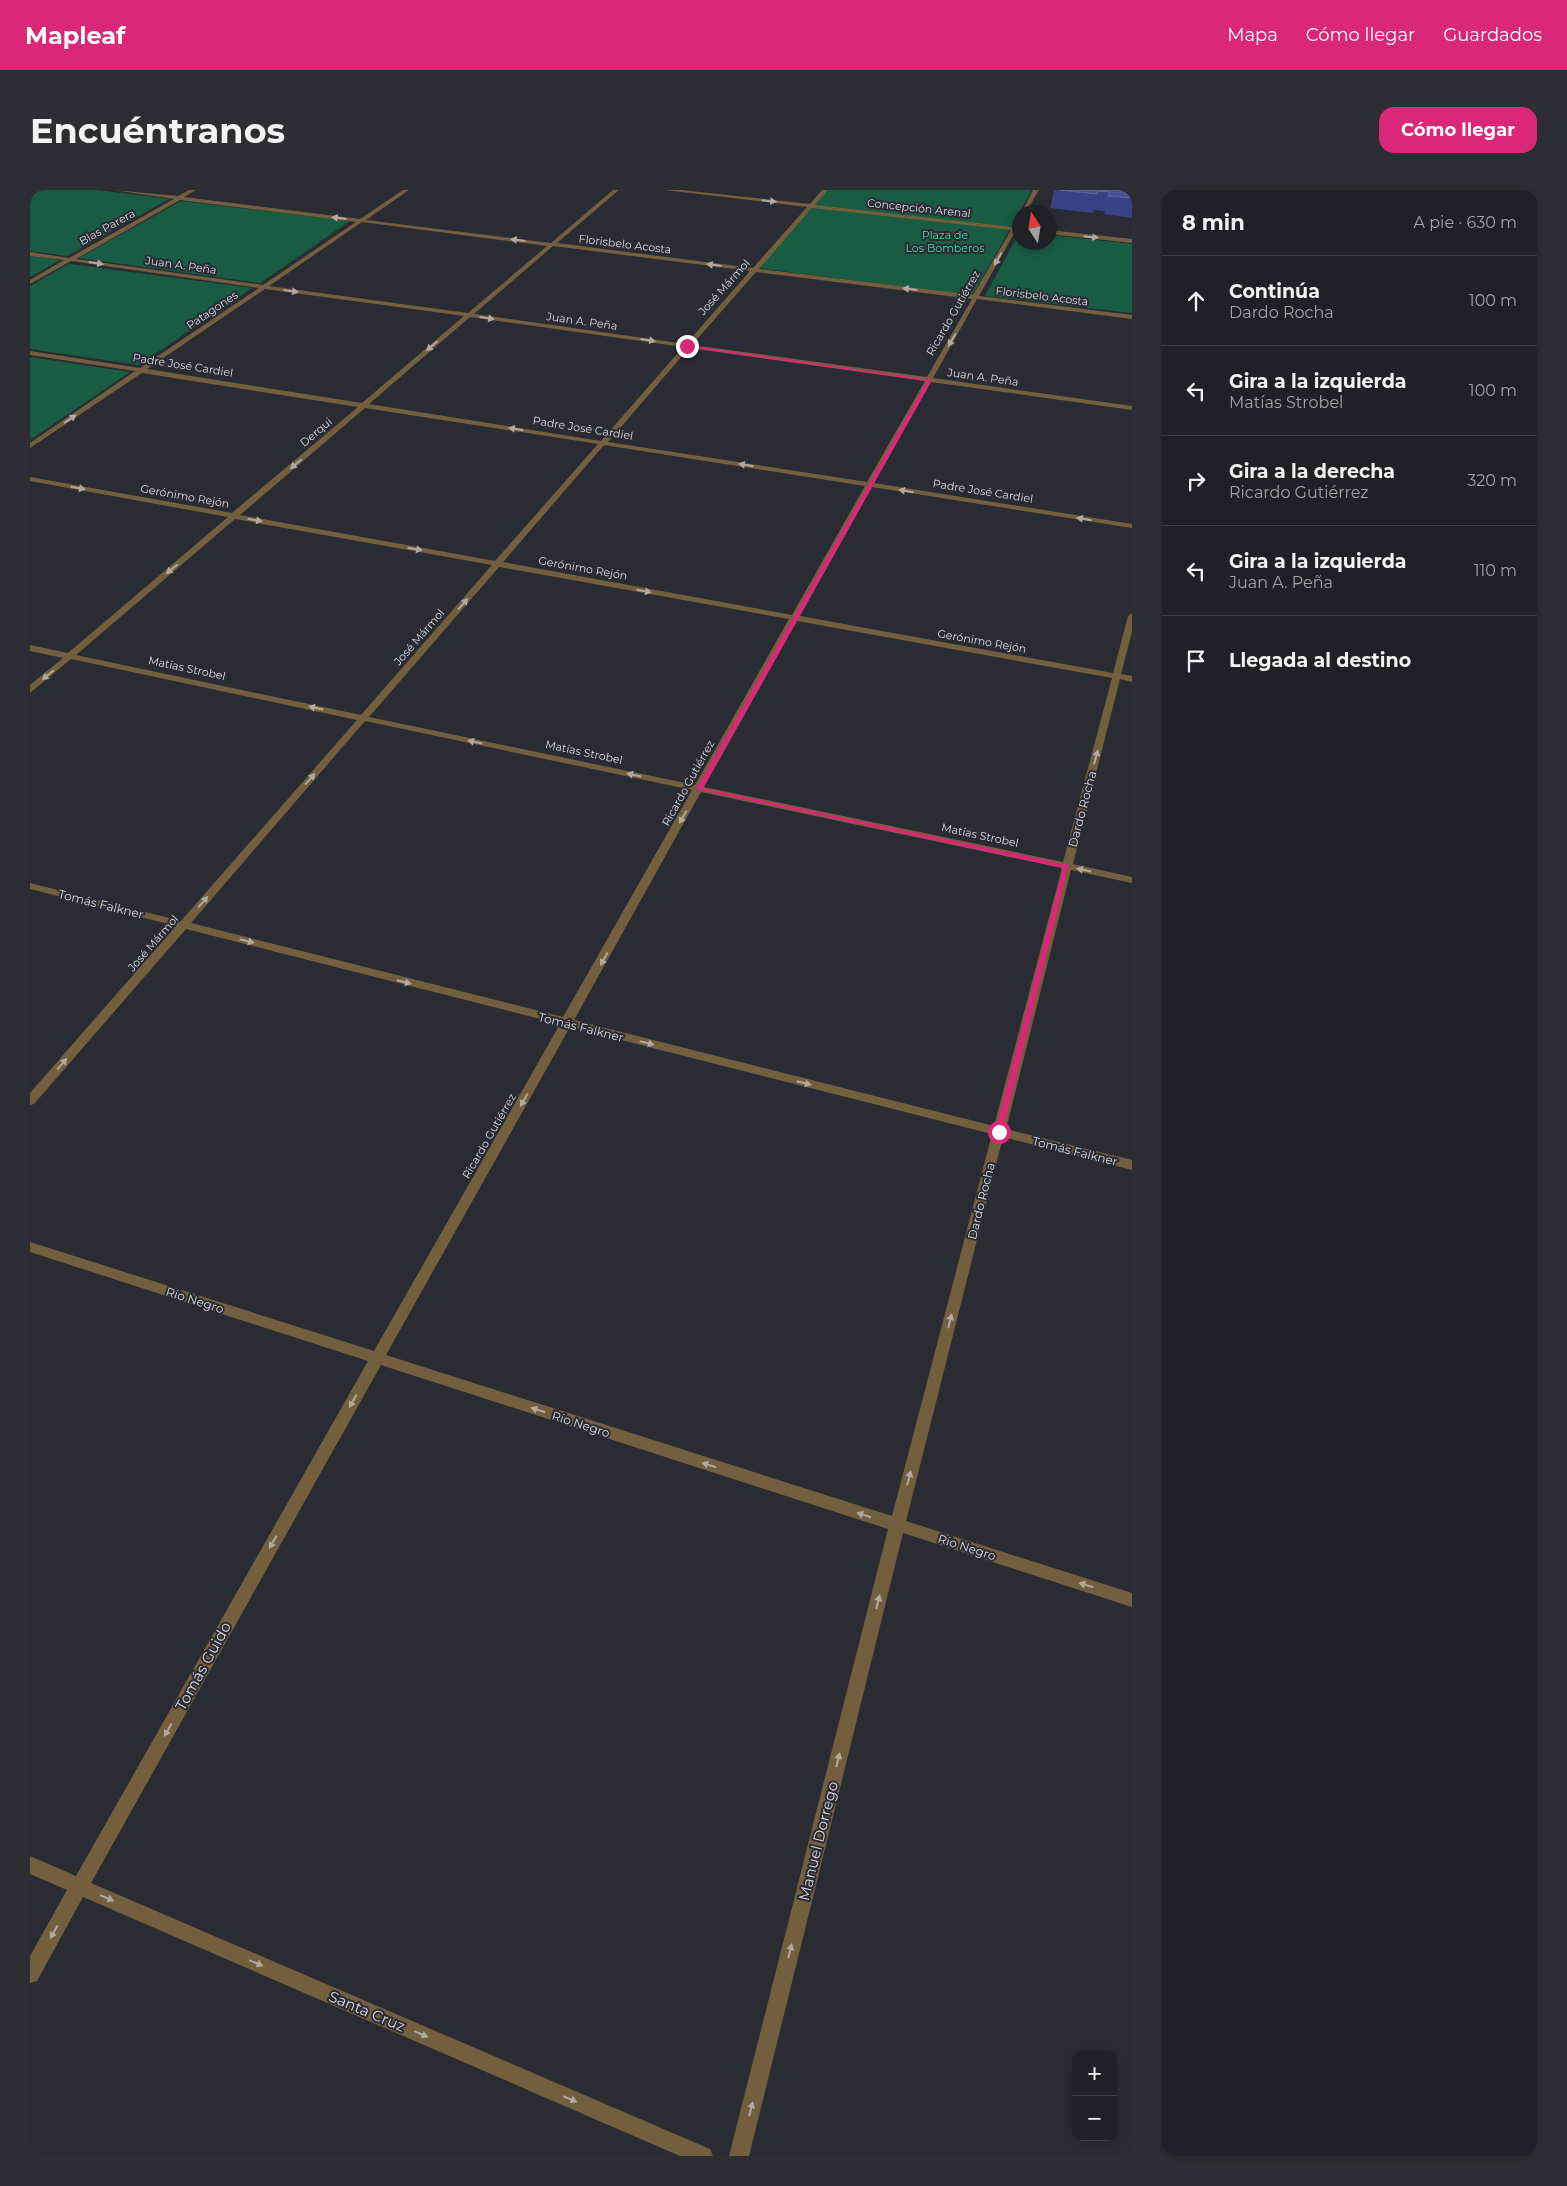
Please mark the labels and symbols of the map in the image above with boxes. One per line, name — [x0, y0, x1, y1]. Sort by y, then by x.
street label: Concepción Arenal — [867, 196, 971, 220]
one-way arrow — [761, 197, 777, 205]
north arrow — [1012, 205, 1057, 250]
street label: Blas Parera — [77, 206, 137, 248]
one-way arrow — [331, 214, 347, 222]
park label: Plaza de Los Bomberos — [905, 228, 985, 255]
street label: Florisbelo Acosta — [578, 231, 672, 257]
one-way arrow — [1083, 233, 1099, 241]
one-way arrow — [510, 236, 526, 244]
one-way arrow — [994, 252, 1002, 266]
street label: Juan A. Peña — [144, 253, 217, 277]
street label: José Mármol — [695, 256, 753, 318]
one-way arrow — [88, 260, 104, 268]
one-way arrow — [706, 261, 722, 269]
street label: Ricardo Gutiérrez — [923, 268, 983, 358]
street label: Florisbelo Acosta — [995, 283, 1089, 309]
one-way arrow — [902, 285, 918, 293]
street label: Patagones — [184, 287, 241, 332]
one-way arrow — [284, 287, 300, 295]
street label: Juan A. Peña — [545, 309, 618, 333]
one-way arrow — [479, 314, 495, 322]
one-way arrow — [948, 333, 957, 347]
route end — [676, 335, 699, 358]
one-way arrow — [640, 337, 656, 345]
one-way arrow — [426, 341, 439, 352]
street label: Padre José Cardiel — [132, 350, 234, 380]
street label: Juan A. Peña — [946, 365, 1019, 389]
street label: Padre José Cardiel — [532, 413, 634, 443]
one-way arrow — [64, 414, 77, 424]
street label: Derqui — [297, 414, 335, 450]
one-way arrow — [507, 425, 523, 433]
one-way arrow — [289, 458, 302, 469]
one-way arrow — [737, 461, 753, 469]
street label: Padre José Cardiel — [932, 476, 1034, 506]
street label: Gerónimo Rejón — [139, 481, 231, 511]
one-way arrow — [70, 484, 86, 492]
one-way arrow — [898, 486, 914, 494]
one-way arrow — [1075, 514, 1091, 522]
one-way arrow — [247, 517, 263, 525]
one-way arrow — [407, 546, 423, 554]
street label: Gerónimo Rejón — [537, 553, 629, 583]
one-way arrow — [166, 563, 178, 574]
one-way arrow — [636, 587, 652, 595]
one-way arrow — [457, 598, 468, 611]
street label: José Mármol — [390, 606, 447, 669]
street label: Gerónimo Rejón — [936, 626, 1028, 656]
street label: Matías Strobel — [147, 653, 227, 683]
one-way arrow — [42, 669, 55, 680]
one-way arrow — [309, 704, 324, 712]
one-way arrow — [467, 737, 483, 745]
street label: Matías Strobel — [544, 737, 624, 767]
street label: Ricardo Gutiérrez — [659, 737, 718, 828]
one-way arrow — [1092, 749, 1100, 764]
street label: Dardo Rocha — [1065, 769, 1099, 849]
one-way arrow — [627, 771, 642, 779]
one-way arrow — [304, 774, 316, 786]
one-way arrow — [679, 810, 688, 823]
street label: Matías Strobel — [940, 820, 1020, 850]
one-way arrow — [1077, 866, 1092, 874]
street label: Tomás Falkner — [57, 886, 145, 922]
one-way arrow — [198, 895, 209, 908]
street label: José Mármol — [124, 912, 181, 975]
one-way arrow — [239, 938, 254, 946]
one-way arrow — [600, 951, 608, 966]
one-way arrow — [397, 978, 412, 986]
street label: Tomás Falkner — [537, 1009, 625, 1045]
one-way arrow — [639, 1039, 654, 1047]
one-way arrow — [56, 1058, 67, 1070]
one-way arrow — [797, 1079, 812, 1087]
street label: Ricardo Gutiérrez — [459, 1091, 519, 1181]
one-way arrow — [520, 1094, 529, 1107]
route start — [988, 1121, 1011, 1144]
street label: Tomás Falkner — [1031, 1133, 1119, 1169]
street label: Dardo Rocha — [964, 1161, 998, 1241]
street label: Río Negro — [164, 1284, 226, 1316]
one-way arrow — [946, 1313, 954, 1328]
one-way arrow — [349, 1393, 357, 1408]
one-way arrow — [530, 1406, 545, 1414]
street label: Río Negro — [550, 1408, 612, 1440]
one-way arrow — [702, 1461, 717, 1468]
one-way arrow — [906, 1470, 914, 1485]
one-way arrow — [856, 1510, 871, 1518]
street label: Río Negro — [936, 1531, 998, 1563]
one-way arrow — [269, 1536, 278, 1549]
one-way arrow — [1078, 1581, 1093, 1589]
one-way arrow — [874, 1594, 882, 1609]
street label: Tomás Guido — [171, 1618, 235, 1714]
one-way arrow — [163, 1723, 172, 1736]
one-way arrow — [835, 1752, 843, 1767]
street label: Manuel Dorrego — [794, 1779, 842, 1903]
one-way arrow — [100, 1895, 114, 1903]
one-way arrow — [49, 1926, 58, 1939]
one-way arrow — [787, 1944, 795, 1959]
one-way arrow — [249, 1959, 263, 1967]
street label: Santa Cruz — [326, 1986, 408, 2036]
one-way arrow — [414, 2031, 428, 2039]
one-way arrow — [563, 2095, 577, 2103]
one-way arrow — [747, 2101, 755, 2116]

